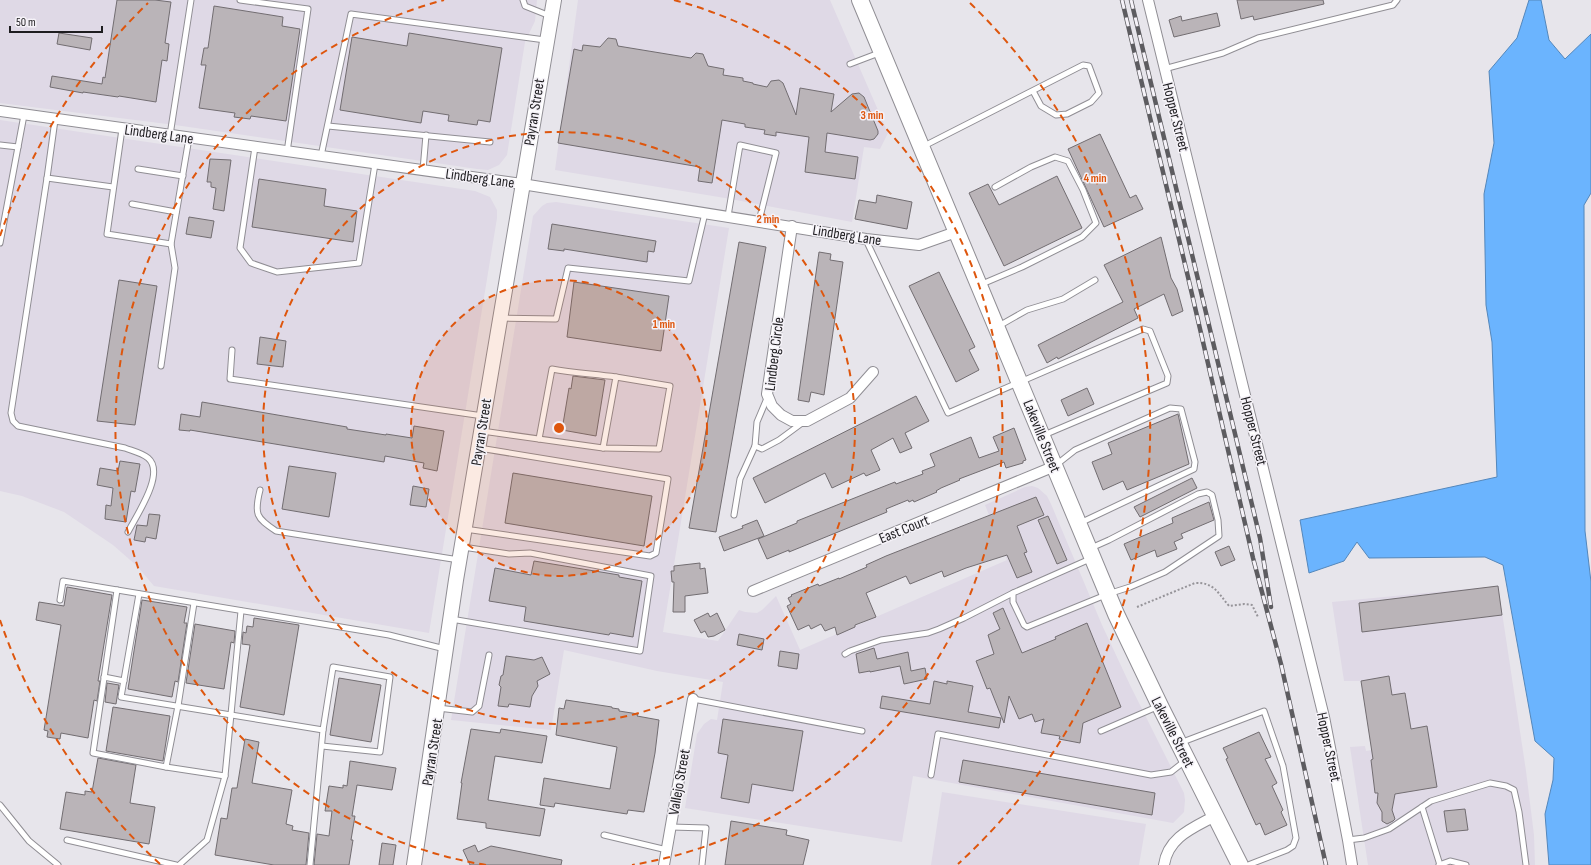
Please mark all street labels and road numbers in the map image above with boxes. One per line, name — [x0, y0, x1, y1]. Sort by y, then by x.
street label: Payran Street — [520, 77, 549, 147]
street label: Hopper Street — [1158, 81, 1193, 154]
street label: Lindberg Lane — [123, 120, 195, 149]
street label: Lindberg Lane — [444, 164, 516, 193]
street label: Lindberg Lane — [811, 221, 883, 250]
street label: Lindberg Circle — [761, 316, 788, 392]
street label: Hopper Street — [1236, 395, 1271, 468]
street label: Payran Street — [467, 397, 496, 467]
street label: Lakeville Street — [1018, 397, 1065, 476]
street label: East Court — [876, 511, 933, 548]
street label: Lakeville Street — [1147, 694, 1199, 771]
street label: Hopper Street — [1312, 711, 1345, 784]
street label: Payran Street — [418, 717, 447, 787]
street label: Vallejo Street — [664, 747, 695, 817]

